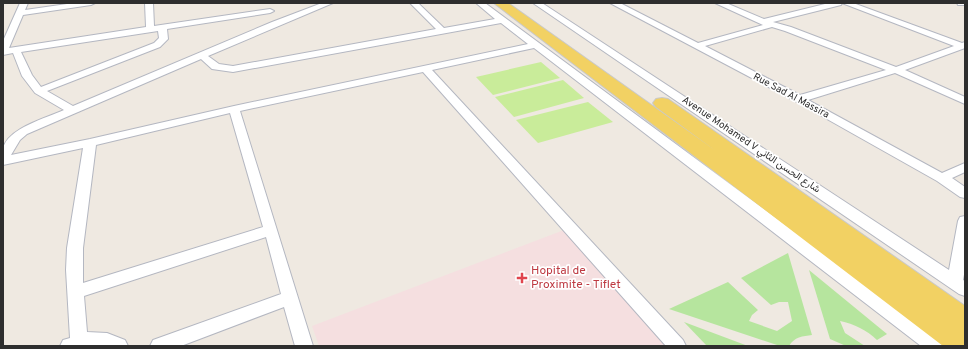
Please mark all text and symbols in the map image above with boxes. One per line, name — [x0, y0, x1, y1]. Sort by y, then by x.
street label: Rue Sad Al Massira — [751, 70, 831, 122]
street label: Avenue Mohamed V شارع الحسن الثاني — [679, 94, 823, 197]
place label: Hopital de Proximite - Tiflet — [531, 263, 621, 293]
marker: Hopital de Proximite - Tiflet — [516, 272, 528, 284]

